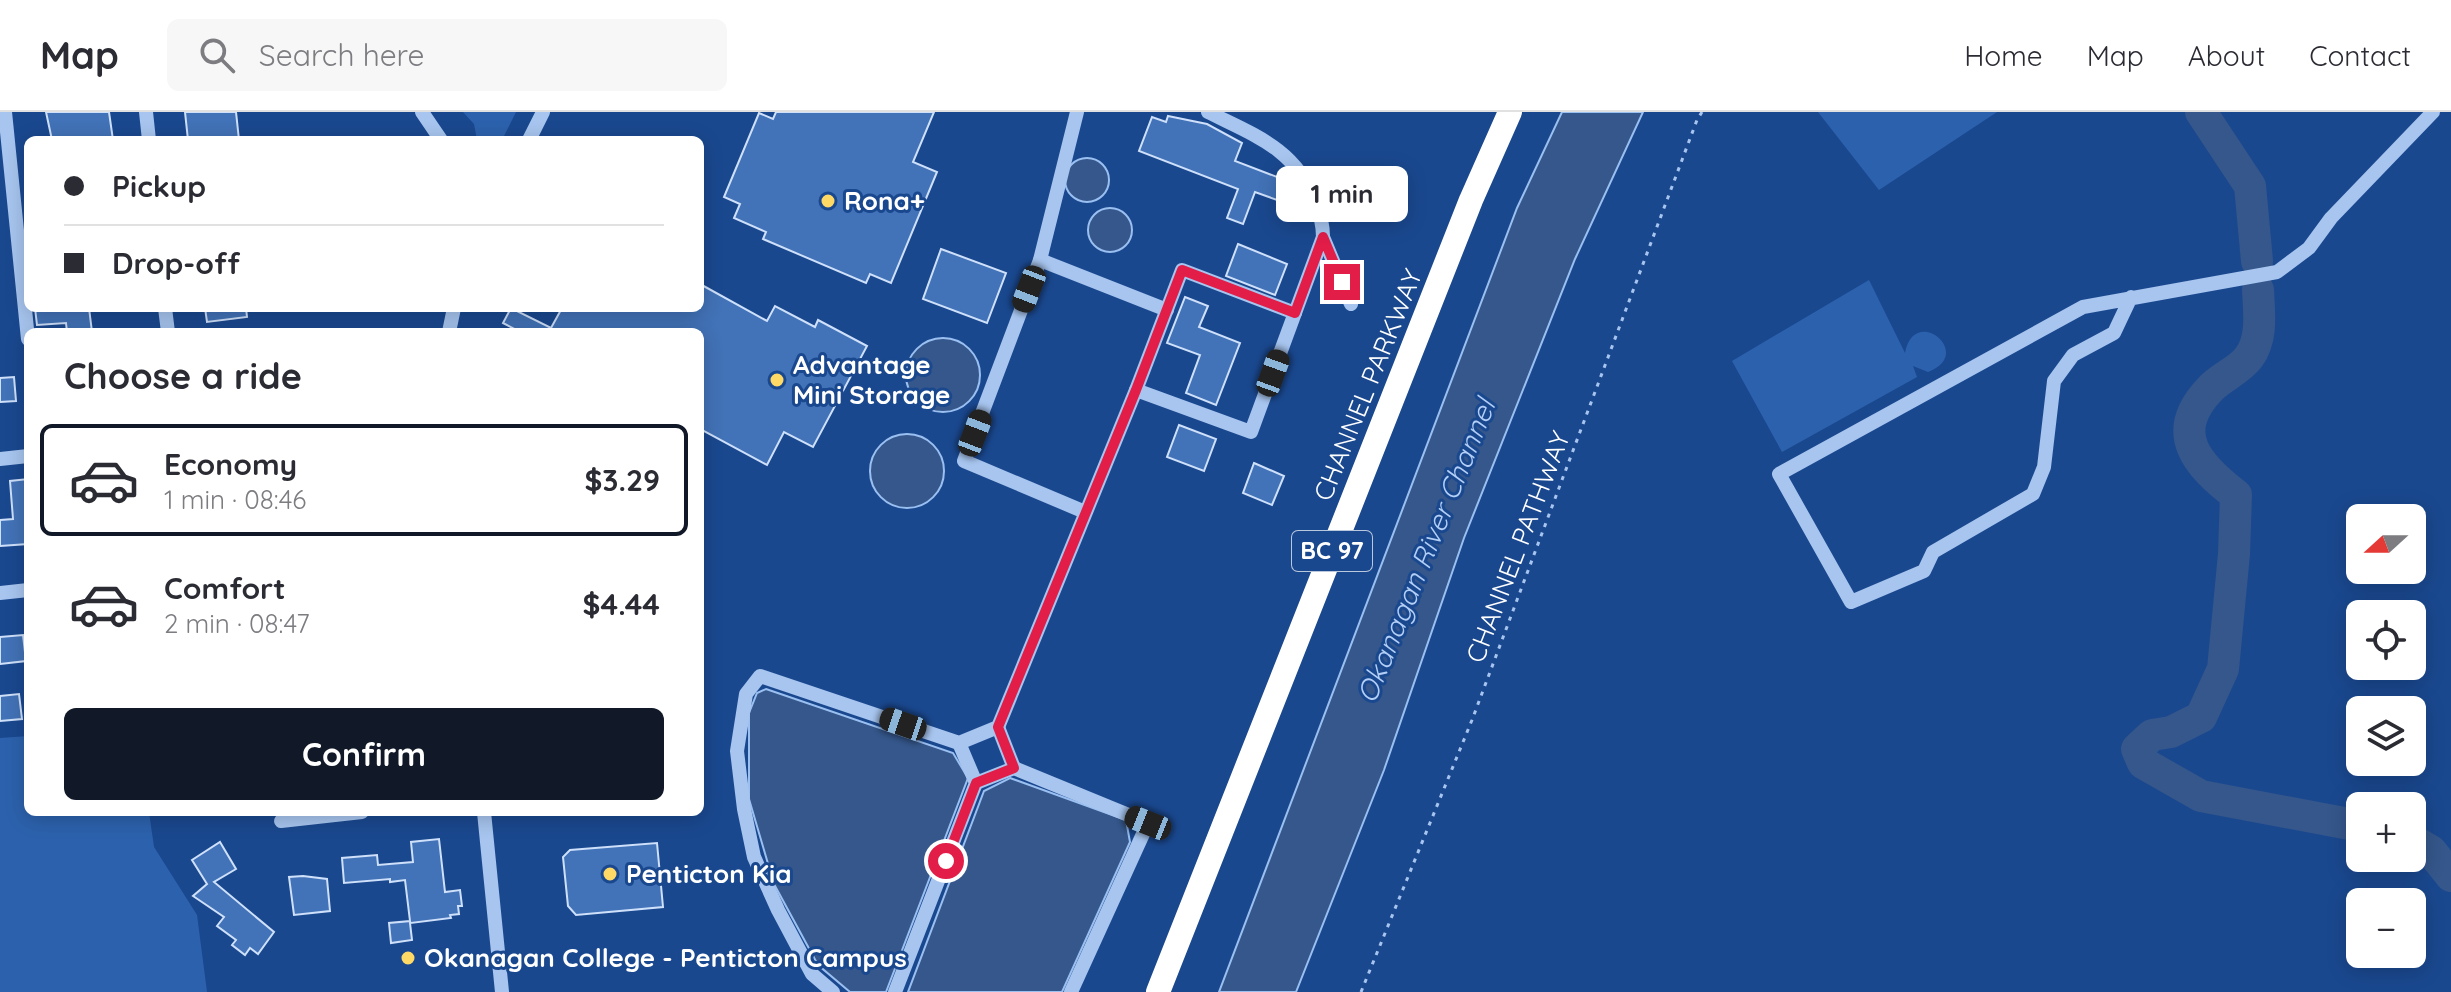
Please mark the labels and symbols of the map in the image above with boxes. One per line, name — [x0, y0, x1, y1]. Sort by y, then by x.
callout: 1 min — [1276, 166, 1408, 222]
place label: Rona+ — [844, 184, 925, 217]
marker: Rona+ — [819, 192, 837, 210]
car — [1009, 262, 1049, 316]
street label: CHANNEL PARKWAY — [1306, 264, 1429, 505]
route end — [1324, 264, 1360, 300]
car — [1254, 346, 1292, 400]
place label: Advantage Mini Storage — [793, 348, 950, 411]
marker: Advantage Mini Storage — [768, 371, 786, 389]
water label: Okanagan River Channel — [1349, 391, 1504, 708]
car — [955, 406, 995, 460]
street label: CHANNEL PATHWAY — [1458, 426, 1577, 667]
north arrow — [2346, 504, 2426, 584]
road number: BC 97 — [1292, 531, 1372, 571]
car — [876, 705, 930, 743]
car — [1121, 803, 1175, 843]
route start — [928, 843, 964, 879]
place label: Penticton Kia — [626, 857, 792, 890]
marker: Penticton Kia — [601, 865, 619, 883]
place label: Okanagan College - Penticton Campus — [424, 941, 907, 974]
marker: Okanagan College - Penticton Campus — [399, 949, 417, 967]

